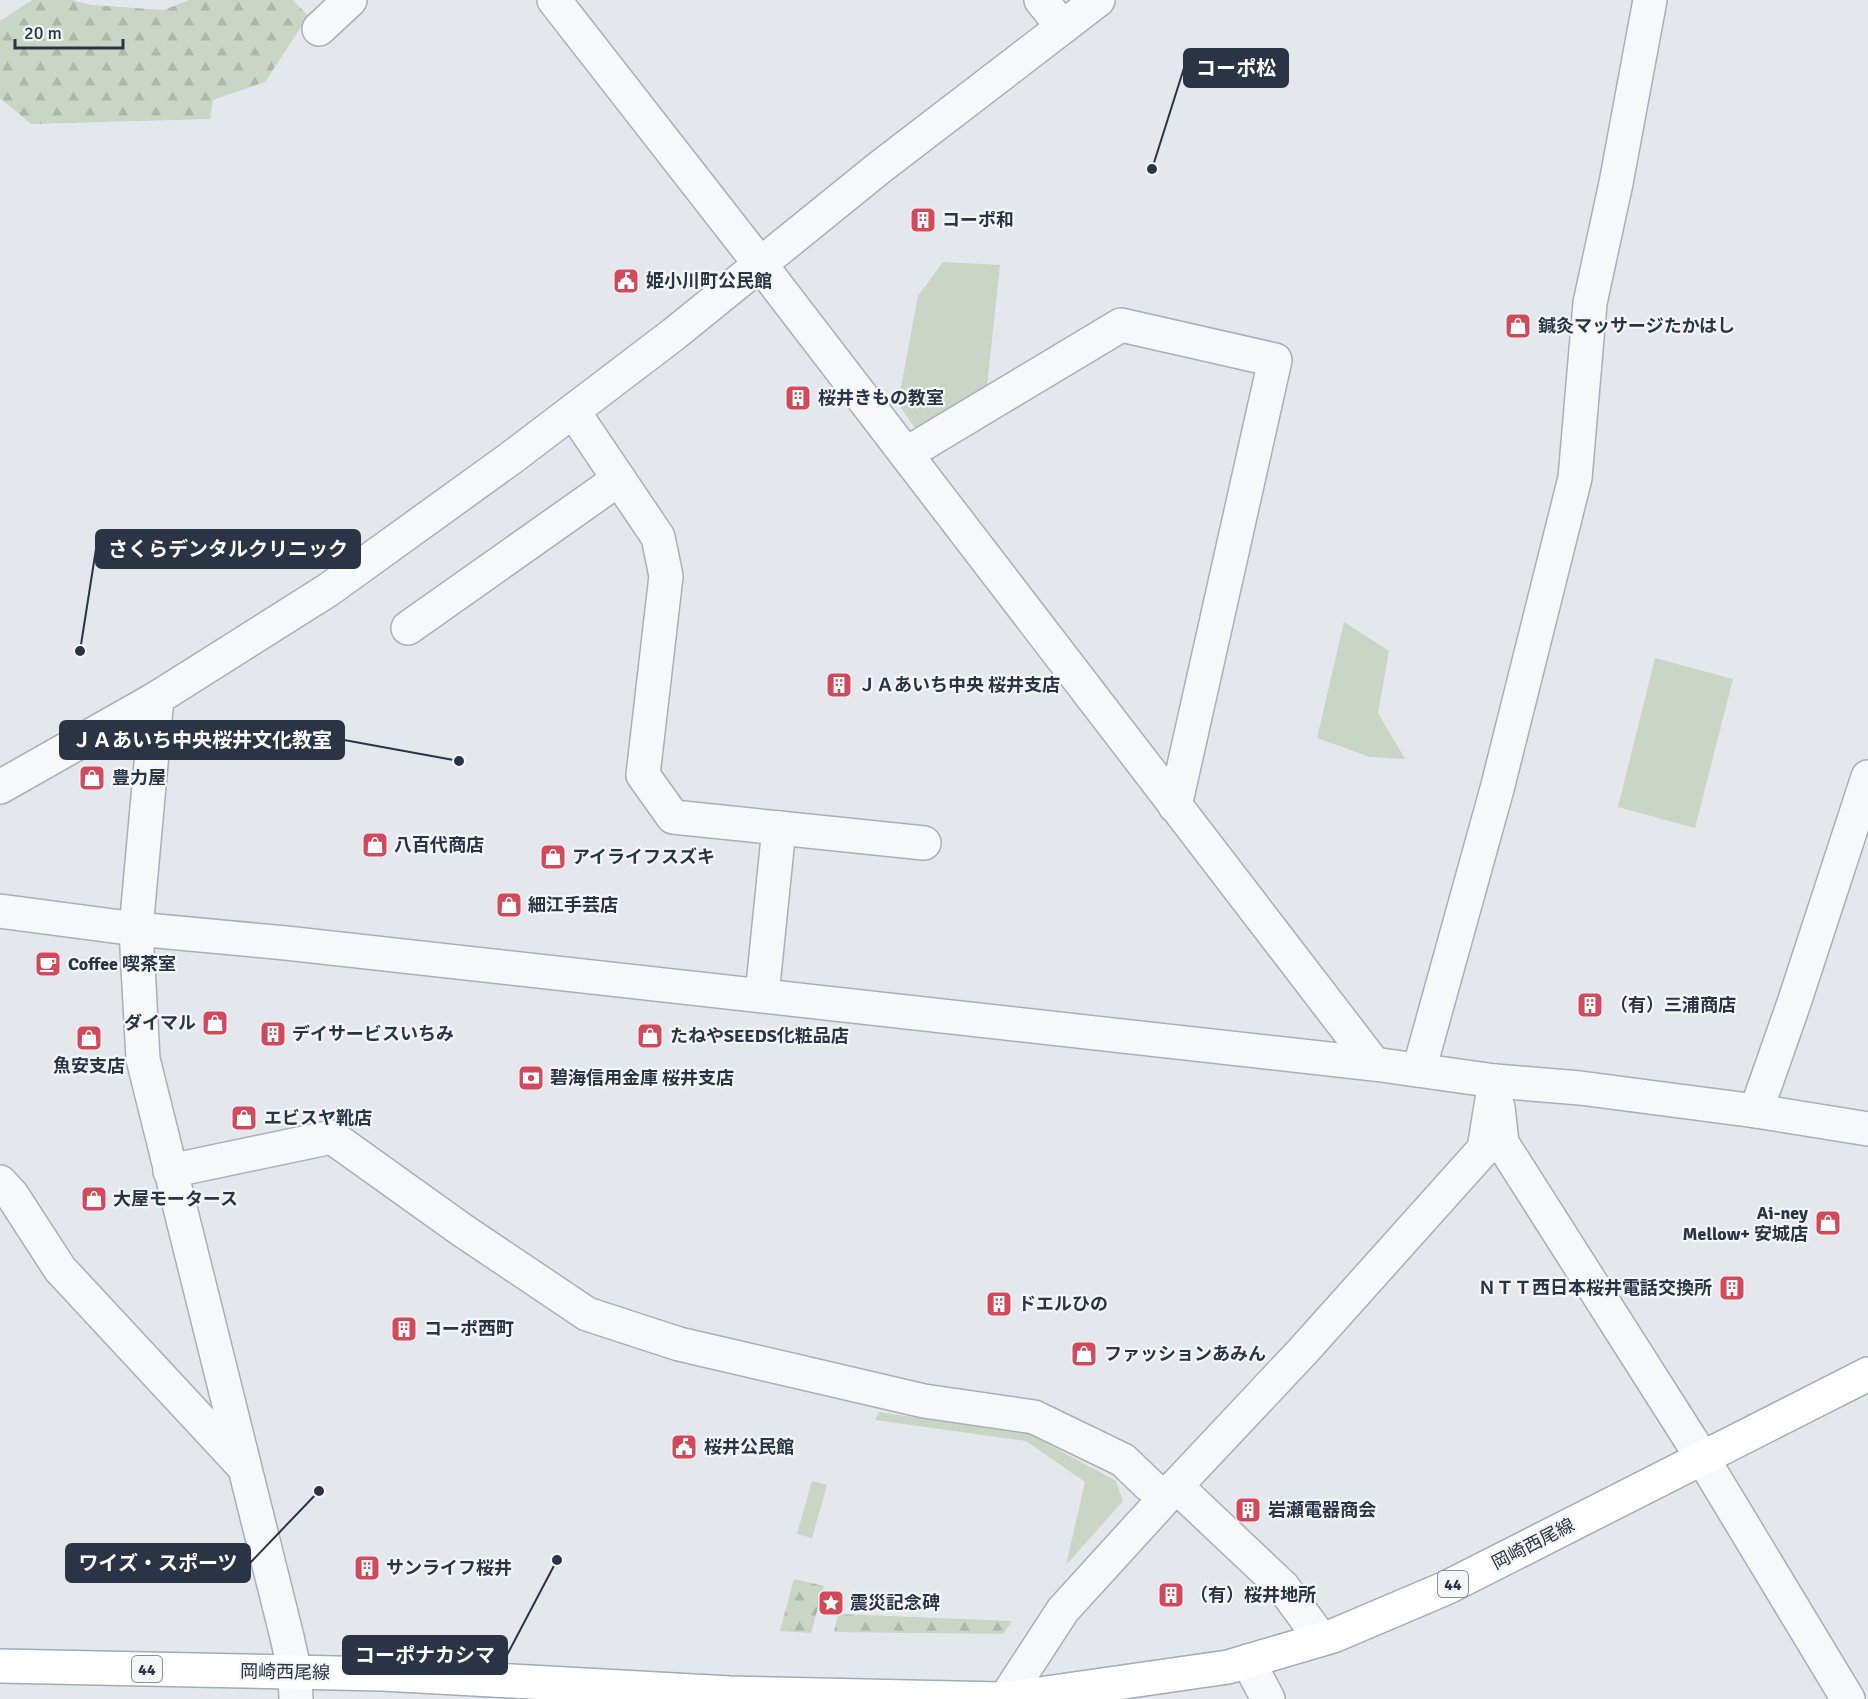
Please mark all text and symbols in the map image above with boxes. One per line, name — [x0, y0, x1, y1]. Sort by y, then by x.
scale bar — [15, 12, 123, 50]
text: 20 m — [24, 22, 62, 44]
callout: コーポ松 — [1184, 49, 1288, 87]
text: コーポ松 — [1196, 56, 1276, 81]
building icon: コーポ和 — [908, 205, 938, 235]
place label: コーポ和 — [942, 209, 1014, 231]
public building icon: 姫小川町公民館 — [611, 266, 641, 296]
place label: 姫小川町公民館 — [646, 270, 772, 292]
shop icon: 鍼灸マッサージたかはし — [1503, 311, 1533, 341]
place label: 鍼灸マッサージたかはし — [1538, 315, 1735, 337]
building icon: 桜井きもの教室 — [783, 383, 813, 413]
place label: 桜井きもの教室 — [818, 387, 944, 409]
callout: さくらデンタルクリニック — [96, 530, 360, 568]
text: さくらデンタルクリニック — [108, 537, 348, 562]
building icon: ＪＡあいち中央 桜井支店 — [824, 670, 854, 700]
place label: ＪＡあいち中央 桜井支店 — [858, 674, 1060, 696]
callout: ＪＡあいち中央桜井文化教室 — [60, 721, 344, 759]
text: ＪＡあいち中央桜井文化教室 — [72, 728, 332, 753]
shop icon: 豊力屋 — [77, 763, 107, 793]
place label: 豊力屋 — [112, 767, 166, 789]
shop icon: 八百代商店 — [360, 830, 390, 860]
place label: 八百代商店 — [394, 834, 484, 856]
shop icon: アイライフスズキ — [538, 842, 568, 872]
place label: アイライフスズキ — [572, 846, 715, 868]
shop icon: 細江手芸店 — [494, 890, 524, 920]
place label: 細江手芸店 — [528, 894, 618, 916]
cafe icon: Coffee 喫茶室 — [33, 949, 63, 979]
place label: Coffee 喫茶室 — [68, 953, 176, 975]
building icon: （有）三浦商店 — [1575, 990, 1605, 1020]
place label: （有）三浦商店 — [1610, 994, 1736, 1016]
shop icon: ダイマル — [200, 1008, 230, 1038]
place label: ダイマル — [124, 1012, 196, 1034]
building icon: デイサービスいちみ — [258, 1019, 288, 1049]
shop icon: たねやSEEDS化粧品店 — [635, 1021, 665, 1051]
shop icon: 魚安支店 — [74, 1023, 104, 1053]
place label: デイサービスいちみ — [292, 1023, 454, 1045]
place label: たねやSEEDS化粧品店 — [670, 1025, 849, 1047]
place label: 魚安支店 — [53, 1055, 125, 1077]
bank icon: 碧海信用金庫 桜井支店 — [516, 1063, 546, 1093]
place label: 碧海信用金庫 桜井支店 — [550, 1067, 734, 1089]
shop icon: エビスヤ靴店 — [229, 1103, 259, 1133]
place label: エビスヤ靴店 — [264, 1107, 372, 1129]
shop icon: 大屋モータース — [79, 1184, 109, 1214]
place label: 大屋モータース — [113, 1188, 238, 1210]
place label: Ai-ney Mellow+ 安城店 — [1682, 1202, 1808, 1245]
shop icon: Ai-ney Mellow+ 安城店 — [1813, 1208, 1843, 1238]
building icon: ＮＴＴ西日本桜井電話交換所 — [1717, 1273, 1747, 1303]
place label: ＮＴＴ西日本桜井電話交換所 — [1478, 1277, 1712, 1299]
building icon: ドエルひの — [984, 1289, 1014, 1319]
place label: ドエルひの — [1018, 1293, 1108, 1315]
building icon: コーポ西町 — [389, 1314, 419, 1344]
place label: コーポ西町 — [424, 1318, 514, 1340]
shop icon: ファッションあみん — [1069, 1339, 1099, 1369]
place label: ファッションあみん — [1104, 1343, 1266, 1365]
public building icon: 桜井公民館 — [669, 1432, 699, 1462]
place label: 桜井公民館 — [704, 1436, 794, 1458]
building icon: 岩瀬電器商会 — [1233, 1495, 1263, 1525]
place label: 岩瀬電器商会 — [1268, 1499, 1376, 1521]
street label: 岡崎西尾線 — [1488, 1514, 1578, 1574]
callout: ワイズ・スポーツ — [66, 1544, 250, 1582]
text: ワイズ・スポーツ — [79, 1551, 238, 1576]
building icon: サンライフ桜井 — [352, 1553, 382, 1583]
place label: サンライフ桜井 — [386, 1557, 512, 1579]
road number: 44 — [1438, 1571, 1468, 1597]
building icon: （有）桜井地所 — [1156, 1580, 1186, 1610]
place label: （有）桜井地所 — [1190, 1584, 1316, 1606]
place icon: 震災記念碑 — [816, 1588, 846, 1618]
place label: 震災記念碑 — [850, 1592, 940, 1614]
callout: コーポナカシマ — [343, 1636, 507, 1674]
text: コーポナカシマ — [355, 1643, 495, 1668]
road number: 44 — [132, 1656, 162, 1682]
street label: 岡崎西尾線 — [240, 1660, 330, 1684]

